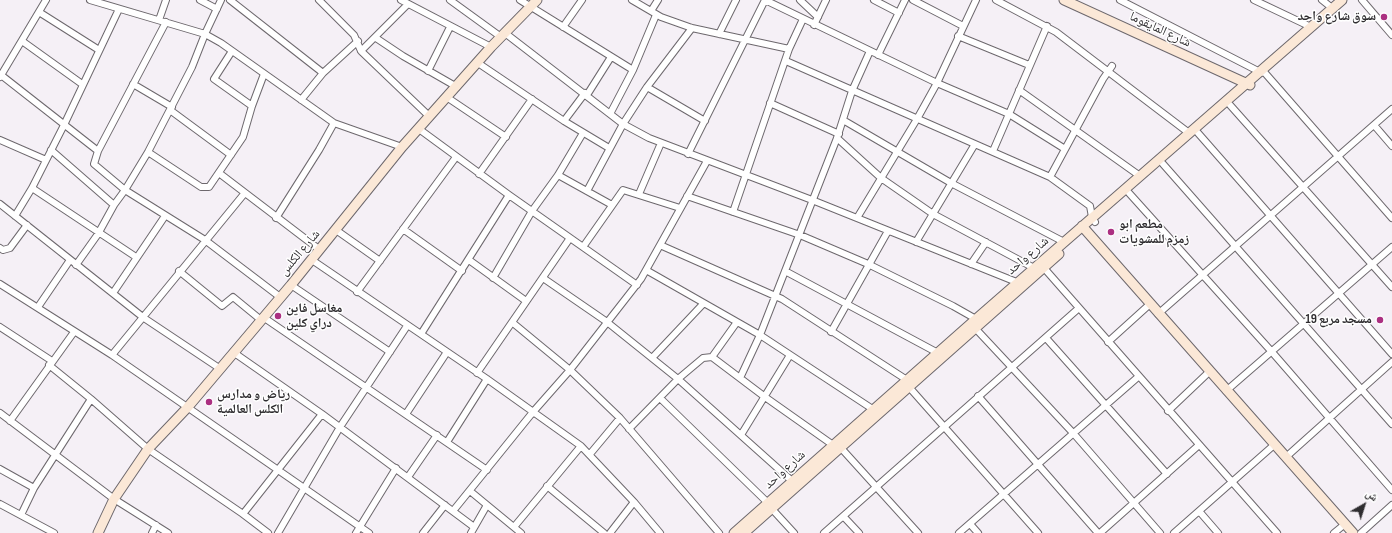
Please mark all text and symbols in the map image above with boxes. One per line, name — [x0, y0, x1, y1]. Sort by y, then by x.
street label: شارع المايقوما — [1127, 9, 1193, 51]
place label: سوق شارع واحد — [1298, 9, 1376, 25]
marker: سوق شارع واحد — [1379, 12, 1389, 22]
place label: مطعم ابو زمزم للمشويات — [1119, 217, 1189, 248]
street label: شارع الكلس — [276, 227, 324, 279]
marker: مطعم ابو زمزم للمشويات — [1106, 227, 1116, 237]
street label: شارع واحد — [1004, 234, 1052, 278]
place label: مغاسل فاين دراي كلين — [286, 301, 342, 332]
marker: مغاسل فاين دراي كلين — [273, 311, 283, 321]
place label: مسجد مربع 19 — [1306, 312, 1372, 328]
marker: مسجد مربع 19 — [1375, 315, 1385, 325]
place label: رياض و مدارس الكلس العالمية — [217, 387, 290, 418]
marker: رياض و مدارس الكلس العالمية — [204, 397, 214, 407]
street label: شارع واحد — [761, 447, 809, 493]
north arrow — [1344, 485, 1384, 525]
text: ش — [1363, 487, 1380, 504]

